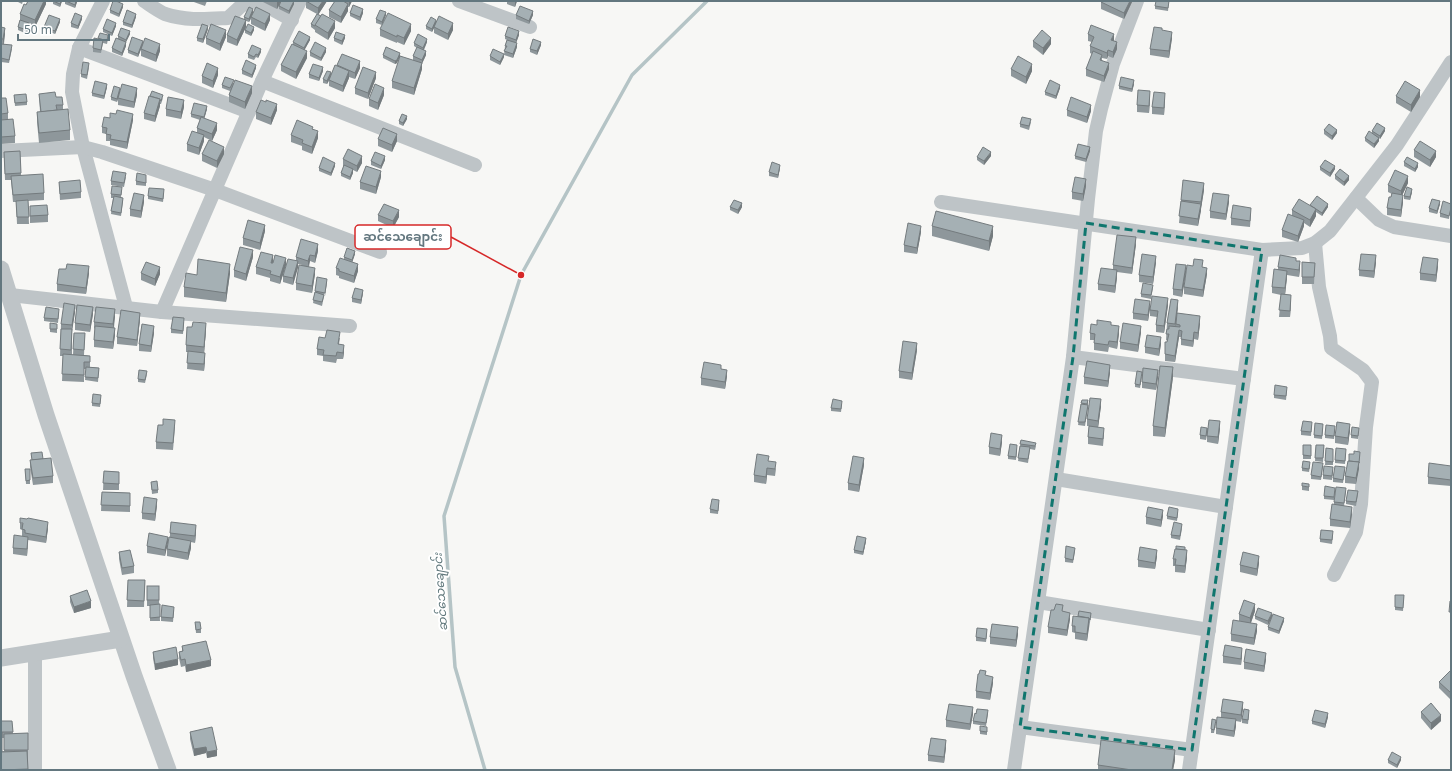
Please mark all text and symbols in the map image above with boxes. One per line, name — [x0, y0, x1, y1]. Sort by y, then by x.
scale bar — [18, 16, 109, 42]
text: 50 m — [24, 21, 52, 38]
callout: ဆင်သေချောင်း — [355, 225, 451, 249]
text: ဆင်သေချောင်း — [363, 227, 443, 248]
water label: ဆင်သေချောင်း — [429, 551, 453, 632]

